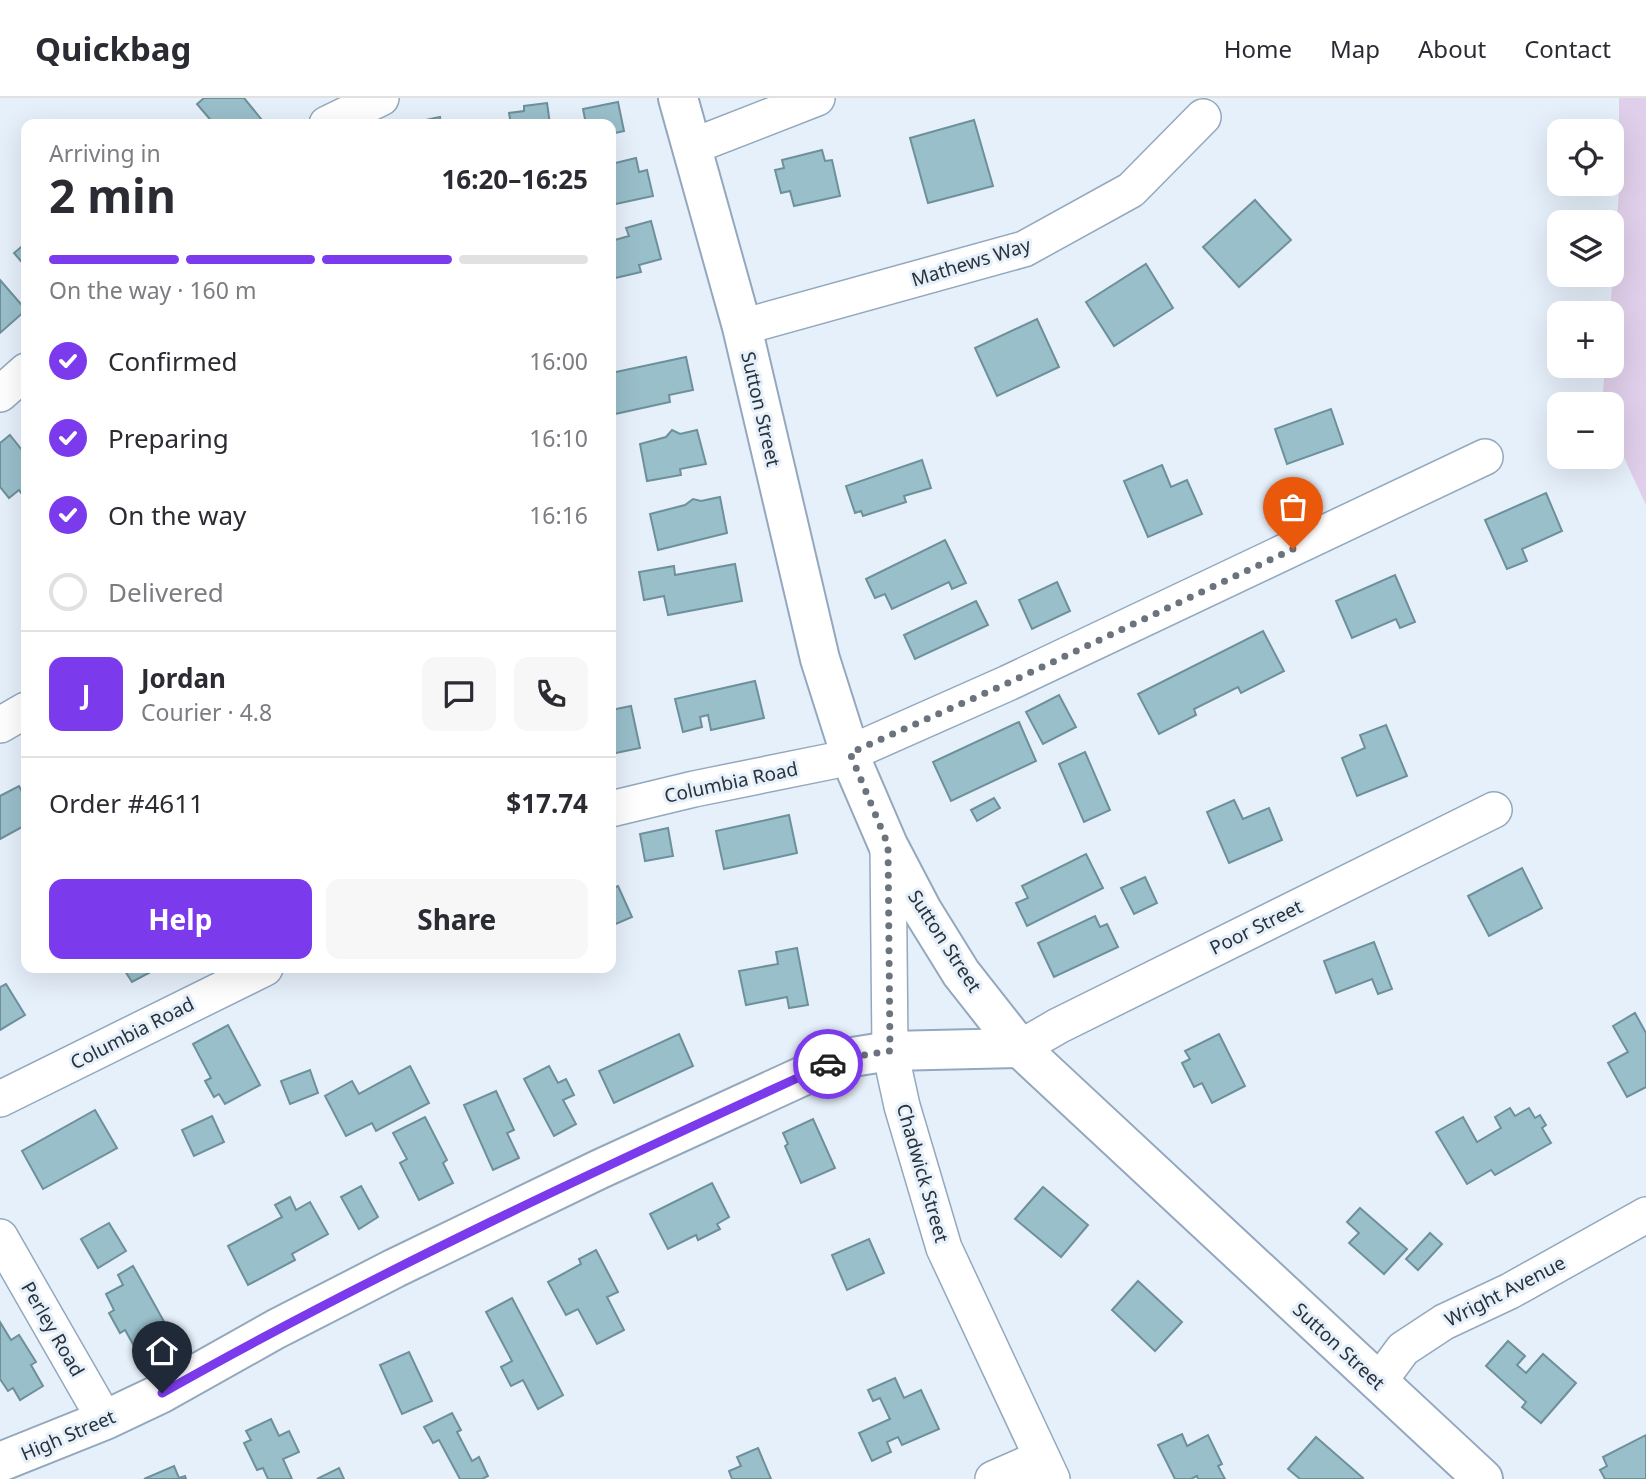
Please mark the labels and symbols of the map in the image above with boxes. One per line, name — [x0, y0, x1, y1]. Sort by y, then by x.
street label: Mathews Way — [908, 231, 1034, 292]
street label: Sutton Street — [735, 349, 787, 469]
pin — [1263, 477, 1323, 549]
street label: Columbia Road — [662, 755, 800, 809]
street label: Sutton Street — [902, 885, 988, 997]
street label: Poor Street — [1205, 893, 1307, 961]
street label: Columbia Road — [66, 991, 198, 1075]
courier — [793, 1029, 863, 1099]
street label: Chadwick Street — [891, 1101, 955, 1246]
street label: Wright Avenue — [1440, 1249, 1570, 1333]
street label: Perley Road — [15, 1277, 91, 1381]
street label: Sutton Street — [1287, 1297, 1391, 1396]
pin — [132, 1321, 192, 1393]
street label: High Street — [17, 1403, 119, 1467]

